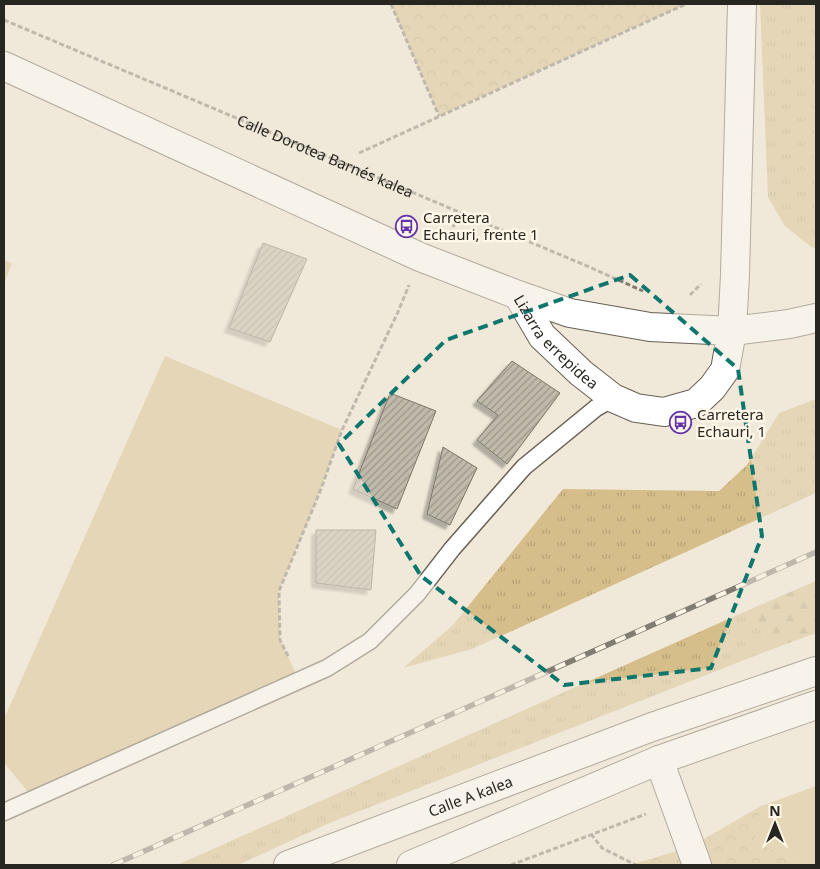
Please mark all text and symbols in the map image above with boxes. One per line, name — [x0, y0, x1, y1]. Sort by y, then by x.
street label: Calle Dorotea Barnés kalea — [234, 110, 417, 202]
place label: Carretera Echauri, frente 1 — [423, 207, 539, 244]
bus stop icon: Carretera Echauri, frente 1 — [395, 214, 419, 238]
street label: Lizarra errepidea — [510, 291, 603, 393]
place label: Carretera Echauri, 1 — [697, 404, 766, 441]
bus stop icon: Carretera Echauri, 1 — [669, 411, 693, 435]
street label: Calle A kalea — [425, 771, 515, 821]
north arrow — [750, 799, 800, 849]
text: N — [769, 801, 781, 820]

